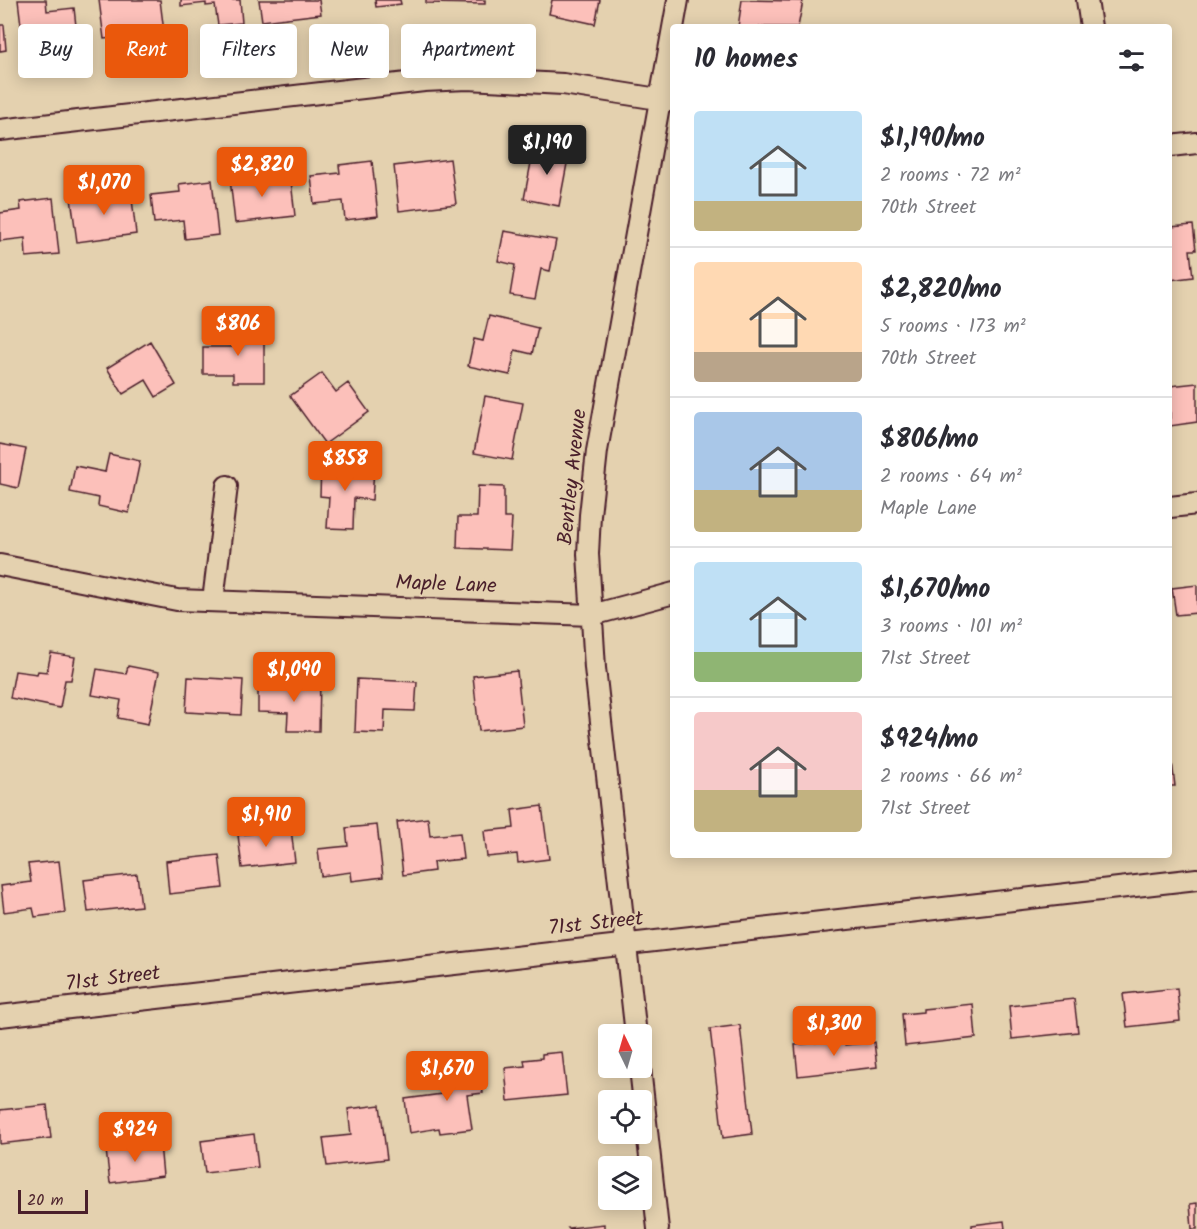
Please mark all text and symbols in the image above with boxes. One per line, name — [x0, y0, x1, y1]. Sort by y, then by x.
chip: Buy — [18, 24, 93, 78]
chip: Rent — [105, 24, 188, 78]
chip: Filters — [200, 24, 297, 78]
chip: New — [309, 24, 389, 78]
chip: Apartment — [401, 24, 536, 78]
text: 10 homes — [694, 39, 798, 81]
icon: filters — [1115, 44, 1148, 77]
text: $1,190/mo — [880, 118, 985, 160]
pin: $1,190 — [498, 125, 596, 176]
text: $1,190 — [522, 128, 572, 160]
icon: home — [742, 135, 814, 207]
pin: $2,820 — [213, 147, 311, 198]
text: $2,820 — [231, 150, 293, 182]
text: 2 rooms · 72 m² — [880, 160, 1021, 192]
pin: $1,070 — [55, 165, 153, 216]
text: $1,070 — [77, 168, 131, 200]
text: 70th Street — [880, 192, 976, 224]
text: $2,820/mo — [880, 269, 1002, 311]
icon: home — [742, 286, 814, 358]
pin: $806 — [202, 306, 274, 357]
text: $806 — [216, 309, 260, 341]
text: 5 rooms · 173 m² — [880, 311, 1026, 343]
text: 70th Street — [880, 343, 976, 375]
street label: Bentley Avenue — [549, 407, 597, 547]
text: $806/mo — [880, 419, 979, 461]
icon: home — [742, 436, 814, 508]
pin: $858 — [309, 441, 381, 492]
text: $858 — [322, 444, 368, 476]
text: 2 rooms · 64 m² — [880, 461, 1022, 493]
text: Maple Lane — [880, 493, 977, 525]
street label: Maple Lane — [395, 567, 498, 603]
text: $1,670/mo — [880, 569, 990, 611]
icon: home — [742, 586, 814, 658]
text: 3 rooms · 101 m² — [880, 611, 1022, 643]
text: 71st Street — [880, 643, 971, 675]
pin: $1,090 — [245, 652, 343, 703]
text: $1,090 — [267, 655, 321, 687]
text: $924/mo — [880, 719, 978, 761]
icon: home — [742, 736, 814, 808]
text: 2 rooms · 66 m² — [880, 761, 1022, 793]
text: 71st Street — [880, 793, 971, 825]
pin: $1,910 — [217, 797, 315, 848]
text: $1,910 — [241, 800, 291, 832]
street label: 71st Street — [547, 903, 646, 945]
street label: 71st Street — [64, 957, 163, 1001]
pin: $1,300 — [785, 1006, 883, 1057]
text: $1,300 — [807, 1009, 861, 1041]
north arrow — [598, 1024, 652, 1078]
map controls — [598, 1024, 652, 1210]
pin: $1,670 — [398, 1051, 496, 1102]
text: $1,670 — [420, 1054, 474, 1086]
button: locate — [598, 1090, 652, 1144]
pin: $924 — [99, 1112, 171, 1163]
text: $924 — [113, 1115, 157, 1147]
button: layers — [598, 1156, 652, 1210]
scale bar — [18, 1187, 88, 1214]
text: 20 m — [27, 1188, 63, 1213]

